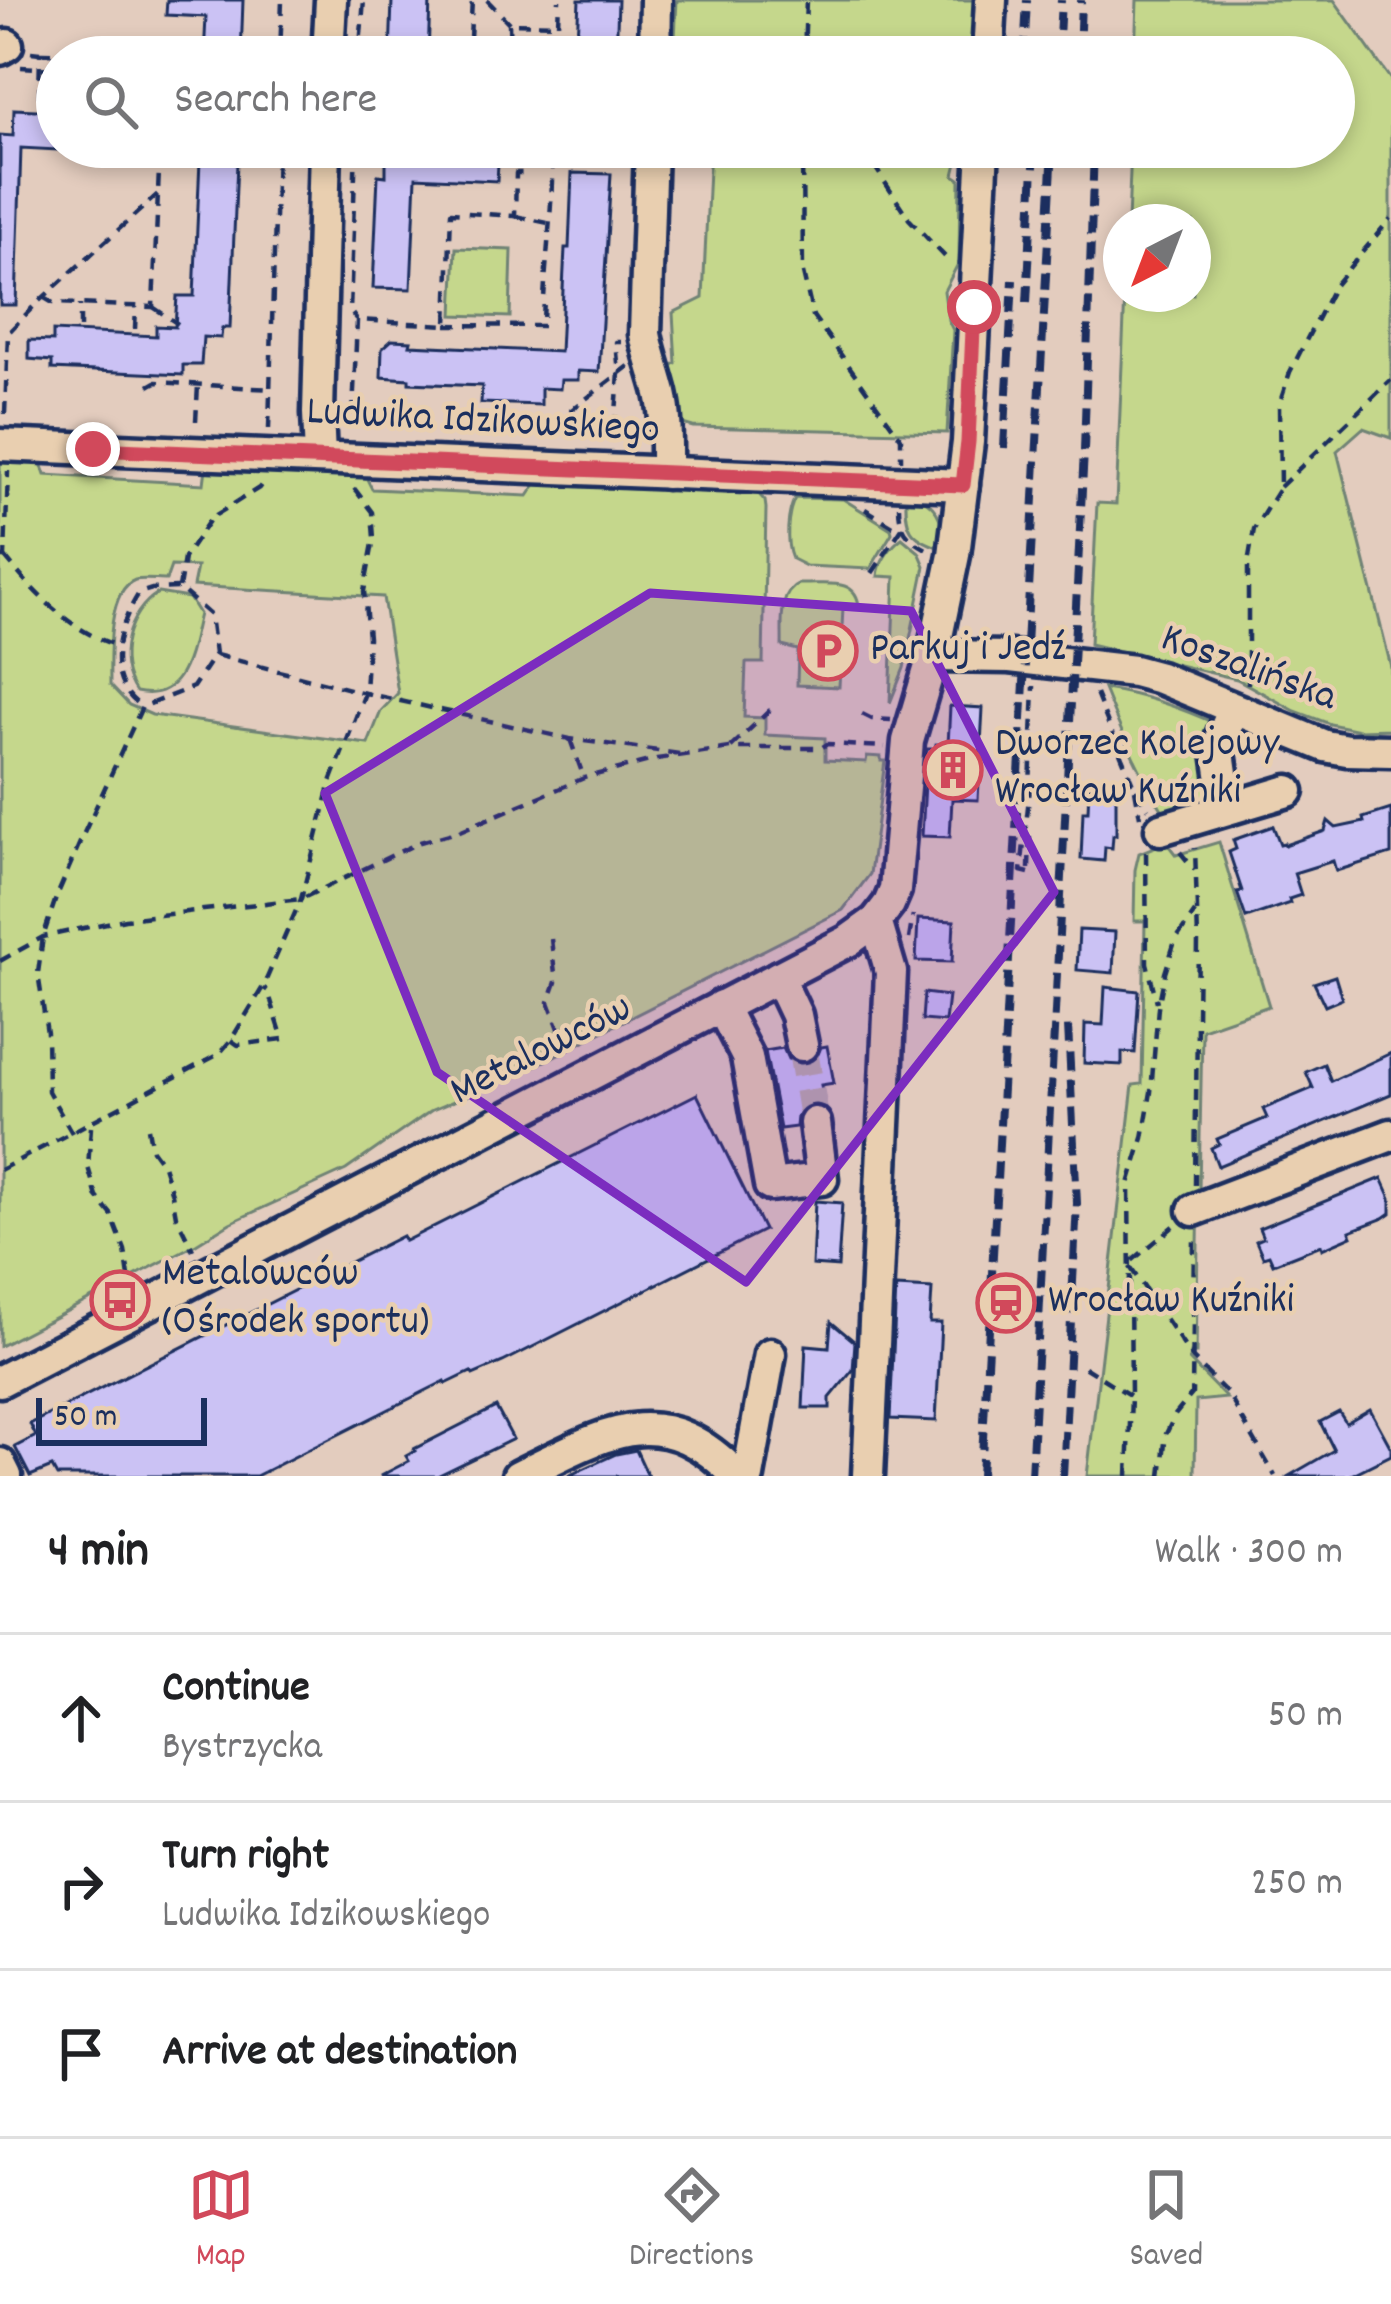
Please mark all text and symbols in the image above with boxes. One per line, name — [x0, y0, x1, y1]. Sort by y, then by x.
search box — [36, 36, 1355, 168]
icon: search — [78, 69, 144, 135]
text: Search here — [174, 70, 377, 134]
north arrow — [1103, 204, 1211, 312]
route start — [947, 280, 1001, 334]
street label: Ludwika Idzikowskiego — [305, 384, 661, 462]
route end — [66, 422, 120, 476]
street label: Koszalińska — [1152, 610, 1346, 730]
parking icon: Parkuj i Jedź — [797, 620, 859, 682]
place label: Parkuj i Jedź — [870, 621, 1066, 681]
place label: Dworzec Kolejowy Wrocław Kuźniki — [995, 716, 1280, 824]
building icon: Dworzec Kolejowy Wrocław Kuźniki — [922, 739, 984, 801]
street label: Metalowców — [441, 981, 643, 1123]
place label: Metalowców (Ośrodek sportu) — [162, 1246, 429, 1354]
bus stop icon: Metalowców (Ośrodek sportu) — [89, 1269, 151, 1331]
station icon: Wrocław Kuźniki — [975, 1272, 1037, 1334]
place label: Wrocław Kuźniki — [1048, 1273, 1294, 1333]
scale bar — [36, 1392, 207, 1445]
text: 50 m — [54, 1395, 118, 1442]
text: 4 min — [48, 1518, 149, 1590]
text: Walk · 300 m — [1155, 1527, 1343, 1582]
text: Continue — [162, 1658, 310, 1722]
icon: ahead — [48, 1685, 114, 1751]
text: 50 m — [1268, 1690, 1343, 1745]
text: Bystrzycka — [162, 1722, 322, 1777]
text: Turn right — [162, 1826, 329, 1890]
icon: right — [48, 1853, 114, 1919]
text: 250 m — [1251, 1858, 1343, 1913]
text: Ludwika Idzikowskiego — [162, 1890, 490, 1945]
icon: arrive — [48, 2021, 114, 2087]
text: Arrive at destination — [162, 2022, 517, 2086]
tab: Map — [188, 2162, 254, 2281]
tab: Directions — [629, 2162, 754, 2281]
tab: Saved — [1130, 2162, 1203, 2281]

